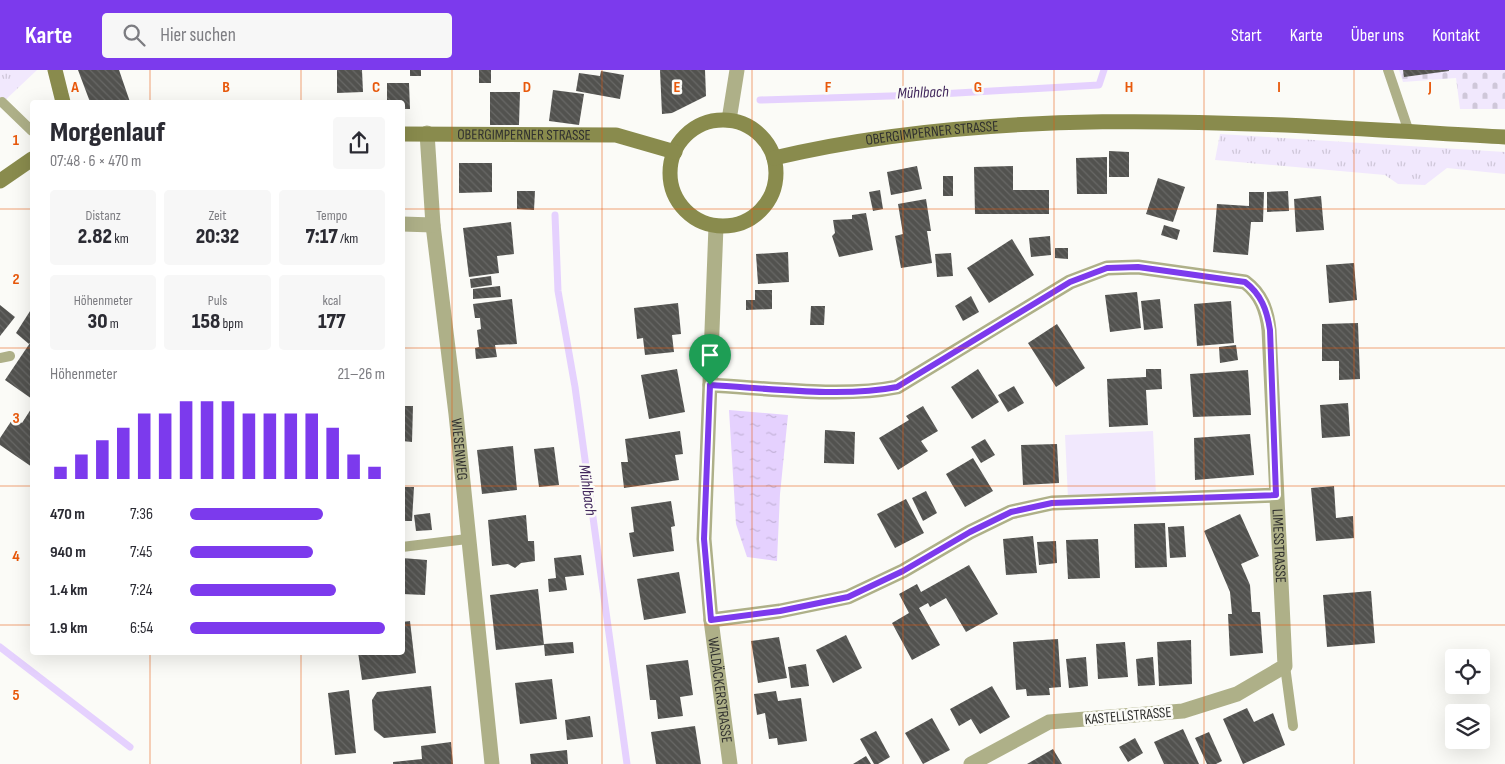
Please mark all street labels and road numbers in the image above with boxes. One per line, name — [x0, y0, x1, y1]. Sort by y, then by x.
street label: OBERGIMPERNER STRASSE — [864, 116, 999, 150]
street label: OBERGIMPERNER STRASSE — [457, 125, 591, 144]
street label: WIESENWEG — [447, 417, 472, 481]
street label: LIMESSTRASSE — [1268, 508, 1291, 583]
street label: WALDÄCKERSTRASSE — [704, 636, 737, 744]
street label: KASTELLSTRASSE — [1084, 703, 1172, 729]

